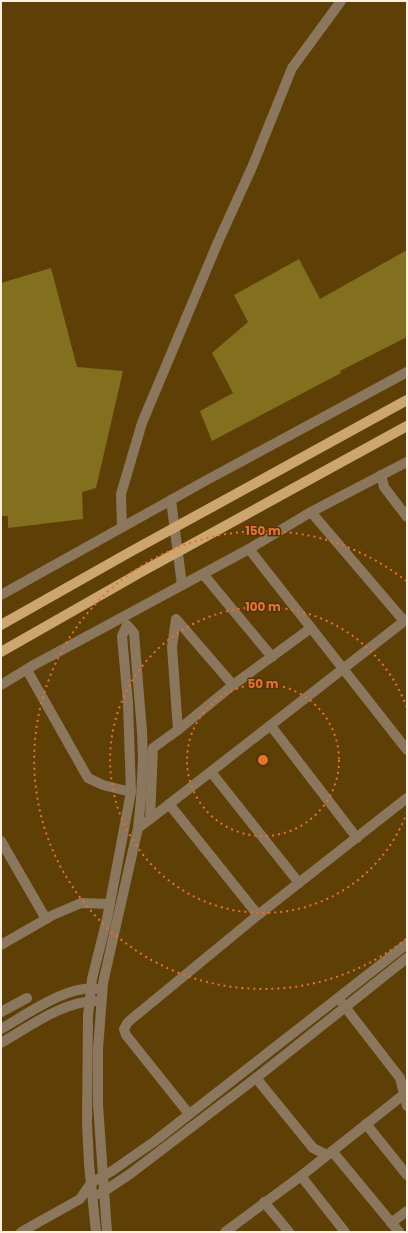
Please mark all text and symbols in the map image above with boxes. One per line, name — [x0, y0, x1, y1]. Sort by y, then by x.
text: 150 m — [245, 522, 281, 539]
text: 100 m — [245, 598, 281, 615]
text: 50 m — [248, 675, 279, 692]
centre of rings — [256, 753, 270, 767]

